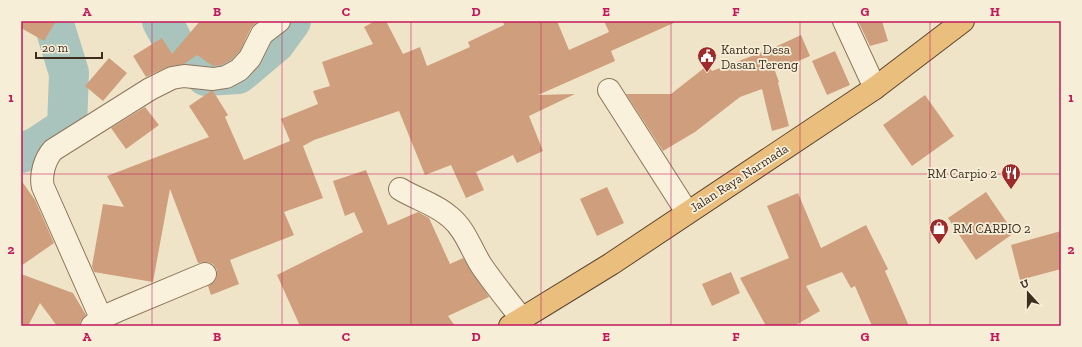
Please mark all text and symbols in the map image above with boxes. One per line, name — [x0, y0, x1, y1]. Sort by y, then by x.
text: A — [83, 4, 92, 19]
text: B — [213, 4, 221, 19]
text: C — [342, 4, 350, 19]
text: D — [471, 4, 481, 19]
text: E — [602, 4, 610, 19]
text: F — [732, 4, 740, 19]
text: G — [861, 4, 870, 19]
text: H — [990, 4, 1000, 19]
scale bar — [36, 34, 102, 60]
text: 20 m — [42, 41, 69, 55]
place label: Kantor Desa Dasan Tereng — [721, 42, 798, 72]
public building icon: Kantor Desa Dasan Tereng — [696, 45, 718, 73]
text: 1 — [8, 90, 14, 105]
text: 1 — [1068, 90, 1074, 105]
street label: Jalan Raya Narmada — [687, 140, 791, 215]
restaurant icon: RM Carpio 2 — [1000, 162, 1022, 190]
place label: RM Carpio 2 — [927, 166, 997, 181]
shop icon: RM CARPIO 2 — [928, 217, 950, 245]
place label: RM CARPIO 2 — [953, 221, 1031, 236]
text: 2 — [8, 242, 15, 257]
text: 2 — [1068, 242, 1075, 257]
north arrow — [1008, 273, 1048, 313]
text: U — [1019, 277, 1031, 292]
text: A — [83, 329, 92, 344]
text: B — [213, 329, 221, 344]
text: C — [342, 329, 350, 344]
text: D — [471, 329, 481, 344]
text: E — [602, 329, 610, 344]
text: F — [732, 329, 740, 344]
text: G — [861, 329, 870, 344]
text: H — [990, 329, 1000, 344]

